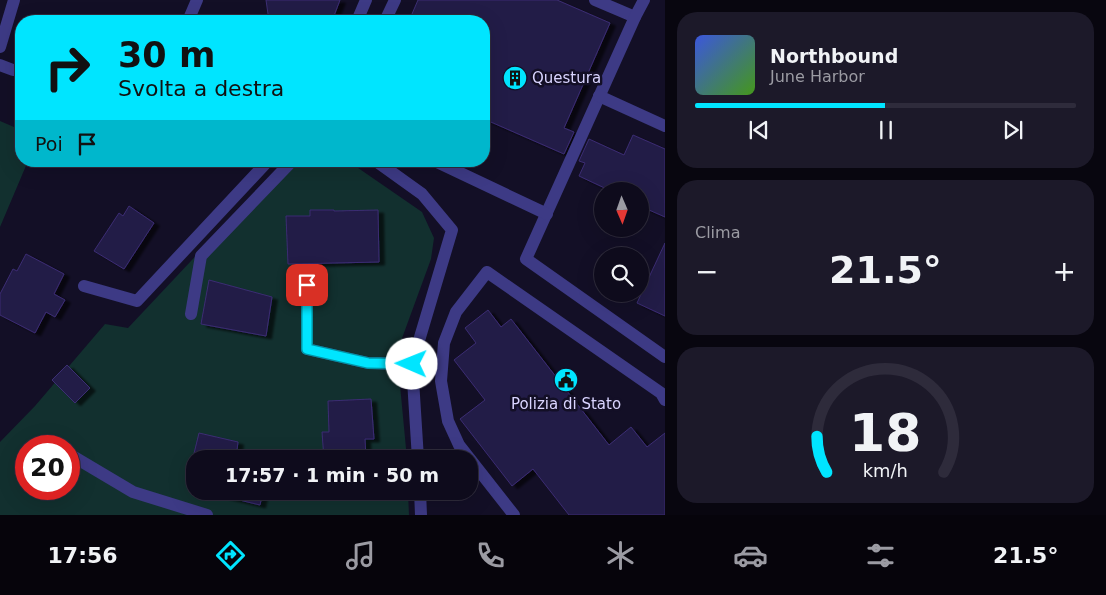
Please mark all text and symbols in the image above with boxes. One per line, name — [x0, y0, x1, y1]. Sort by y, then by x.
icon: right — [35, 35, 100, 100]
text: 30 m — [118, 35, 215, 75]
text: Northbound — [770, 45, 898, 67]
building icon: Questura — [502, 65, 528, 91]
text: June Harbor — [770, 67, 865, 86]
place label: Questura — [532, 69, 601, 87]
text: Svolta a destra — [118, 76, 284, 101]
icon: previous — [745, 116, 773, 144]
icon: pause — [872, 116, 900, 144]
icon: next — [999, 116, 1027, 144]
icon: arrive — [73, 130, 101, 158]
text: Poi — [35, 133, 63, 155]
north arrow — [594, 182, 649, 238]
map controls — [594, 182, 649, 302]
text: Clima — [695, 223, 740, 242]
button: search — [594, 247, 649, 302]
text: 21.5° — [829, 248, 942, 292]
text: − — [695, 255, 718, 288]
text: + — [1053, 255, 1076, 288]
pin — [286, 264, 328, 306]
icon: arrive — [293, 271, 321, 299]
position arrow — [385, 337, 437, 389]
public building icon: Polizia di Stato — [553, 367, 579, 393]
place label: Polizia di Stato — [511, 395, 621, 413]
text: 18 — [849, 403, 922, 463]
speed limit sign: 20 — [15, 435, 80, 500]
text: km/h — [863, 460, 908, 481]
text: 17:57 · 1 min · 50 m — [225, 464, 439, 486]
icon: directions — [213, 538, 248, 573]
icon: music — [343, 538, 378, 573]
icon: phone — [473, 538, 508, 573]
icon: climate — [603, 538, 638, 573]
icon: car — [733, 538, 768, 573]
icon: filters — [863, 538, 898, 573]
text: 17:56 — [48, 543, 118, 568]
text: 21.5° — [993, 543, 1058, 568]

